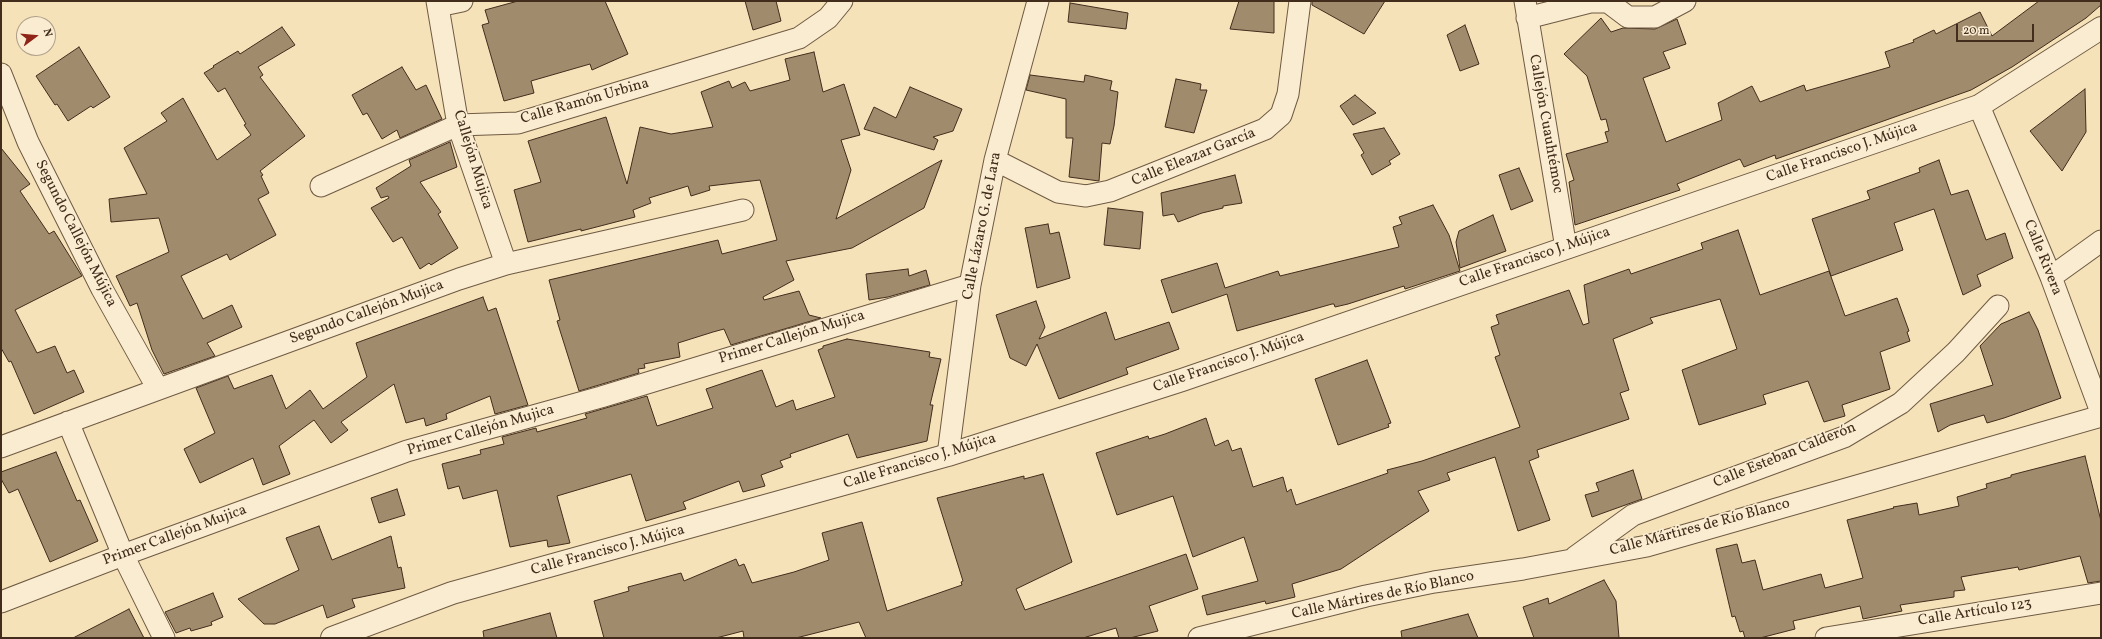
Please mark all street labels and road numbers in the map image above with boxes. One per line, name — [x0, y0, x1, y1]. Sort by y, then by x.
street label: Callejón Cuauhtémoc — [1524, 53, 1566, 195]
street label: Calle Ramón Urbina — [519, 75, 651, 129]
street label: Callejón Mujica — [448, 108, 496, 212]
street label: Calle Francisco J. Mújica — [1764, 119, 1920, 187]
street label: Calle Eleazar García — [1129, 125, 1259, 191]
street label: Calle Lázaro G. de Lara — [960, 151, 1006, 301]
street label: Segundo Callejón Mújica — [30, 158, 120, 310]
street label: Calle Rivera — [2019, 218, 2065, 298]
street label: Calle Francisco J. Mújica — [1457, 224, 1613, 292]
street label: Segundo Callejón Mujica — [288, 277, 446, 349]
street label: Primer Callejón Mujica — [717, 307, 867, 369]
street label: Calle Francisco J. Mújica — [1151, 329, 1307, 397]
street label: Primer Callejón Mujica — [406, 401, 556, 461]
street label: Calle Esteban Calderón — [1711, 419, 1859, 493]
street label: Calle Francisco J. Mújica — [842, 430, 998, 494]
street label: Calle Mártires de Río Blanco — [1608, 495, 1792, 561]
street label: Primer Callejón Mujica — [101, 502, 249, 570]
street label: Calle Francisco J. Mújica — [529, 522, 687, 580]
street label: Calle Mártires de Río Blanco — [1290, 568, 1476, 624]
street label: Calle Artículo 123 — [1917, 595, 2033, 631]

